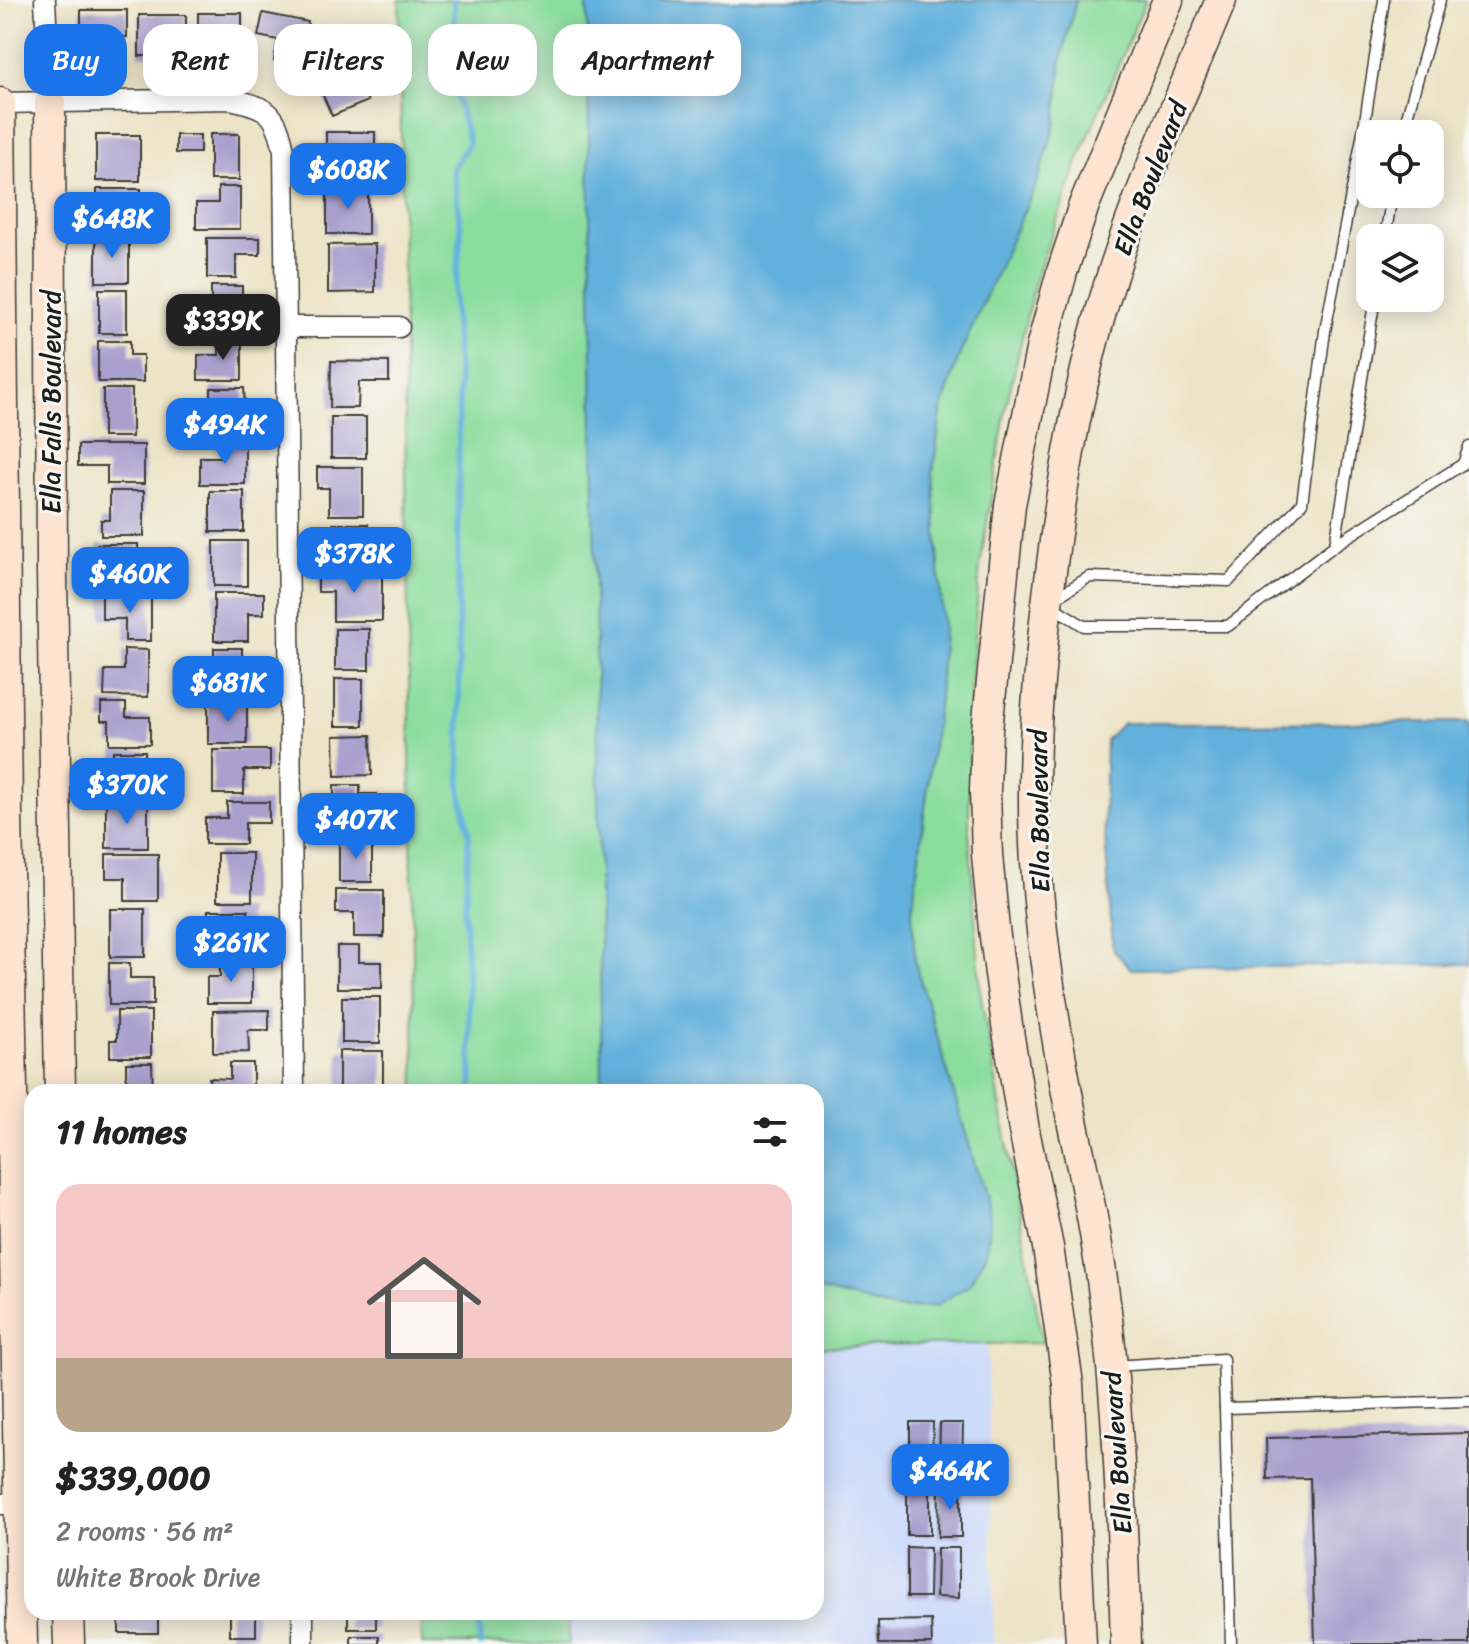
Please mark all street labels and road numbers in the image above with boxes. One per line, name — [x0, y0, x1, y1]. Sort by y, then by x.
street label: Ella Boulevard — [1099, 92, 1201, 262]
street label: Ella Falls Boulevard — [28, 288, 74, 514]
street label: Ella Boulevard — [1015, 727, 1063, 893]
street label: Ella Boulevard — [1088, 1368, 1146, 1536]

